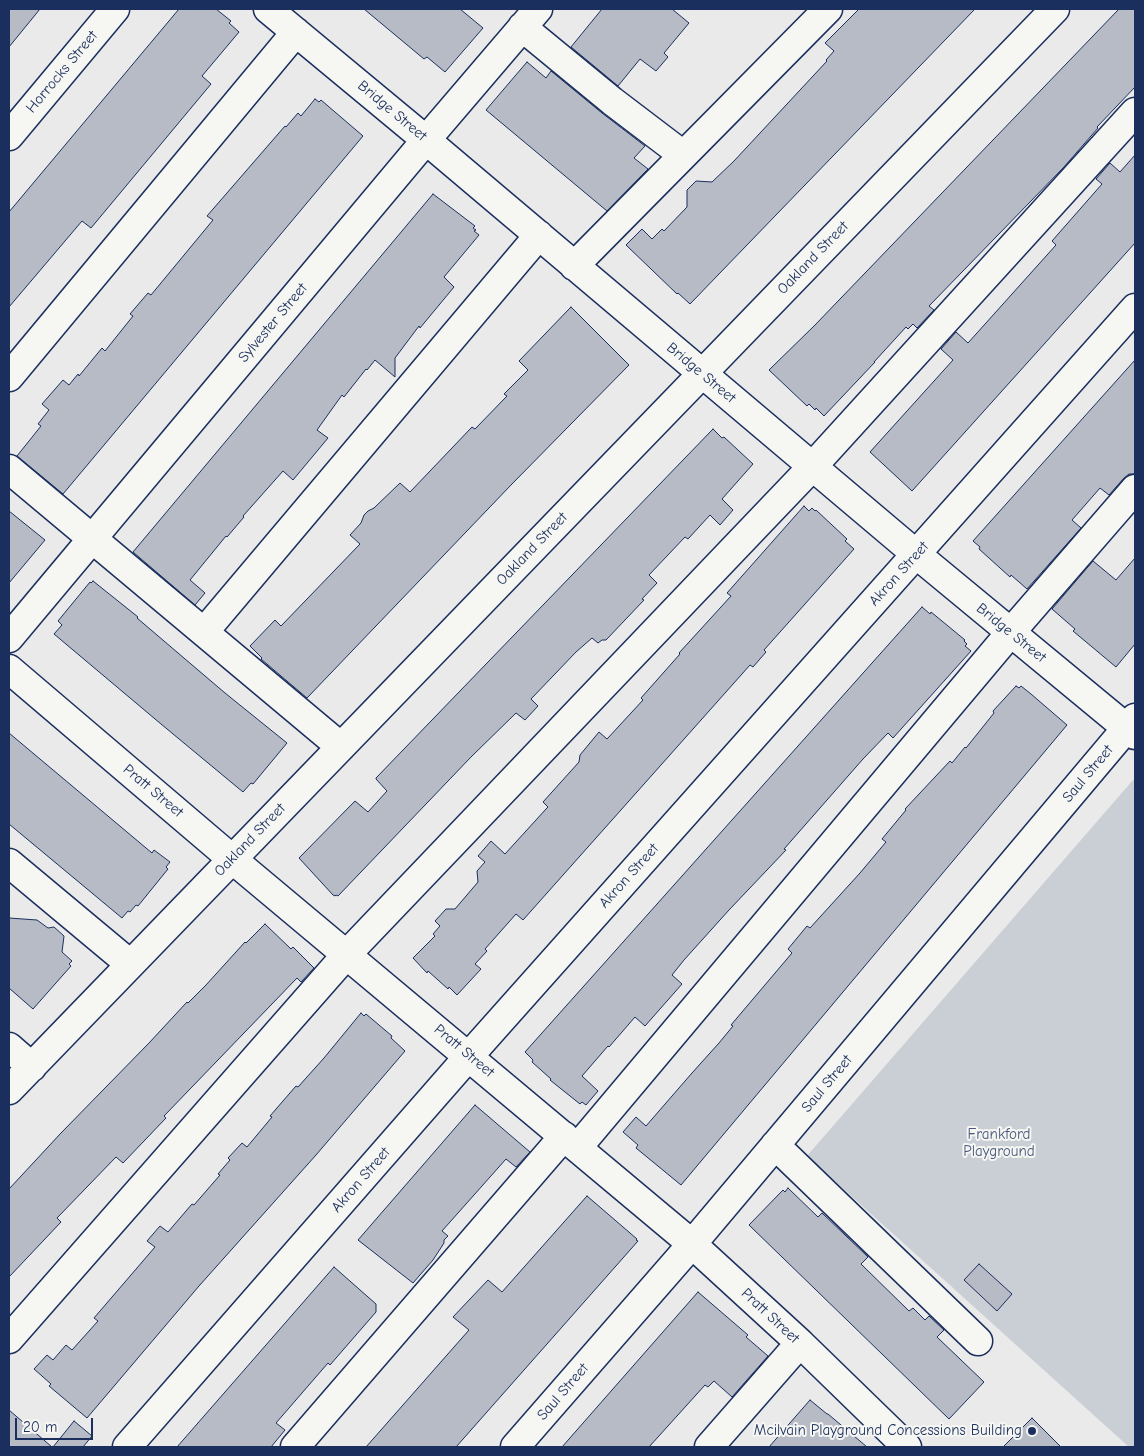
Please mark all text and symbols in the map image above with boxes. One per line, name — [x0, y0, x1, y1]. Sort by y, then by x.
street label: Horrocks Street — [22, 27, 102, 117]
street label: Bridge Street — [354, 77, 430, 145]
street label: Oakland Street — [774, 218, 852, 298]
street label: Sylvester Street — [235, 280, 311, 366]
street label: Bridge Street — [663, 339, 739, 407]
street label: Oakland Street — [493, 509, 571, 589]
street label: Akron Street — [865, 538, 933, 610]
street label: Bridge Street — [972, 599, 1050, 667]
street label: Saul Street — [1059, 742, 1117, 806]
street label: Pratt Street — [119, 761, 187, 821]
street label: Oakland Street — [211, 800, 289, 880]
street label: Akron Street — [595, 840, 663, 912]
street label: Pratt Street — [430, 1021, 498, 1081]
street label: Saul Street — [798, 1052, 856, 1116]
park label: Frankford Playground — [963, 1126, 1035, 1161]
street label: Akron Street — [328, 1144, 394, 1216]
street label: Pratt Street — [737, 1285, 803, 1347]
street label: Saul Street — [533, 1360, 593, 1424]
scale bar — [18, 1408, 95, 1440]
text: 20 m — [23, 1418, 57, 1436]
place label: Mcilvain Playground Concessions Building — [754, 1422, 1022, 1440]
marker: Mcilvain Playground Concessions Building — [1026, 1425, 1038, 1437]

